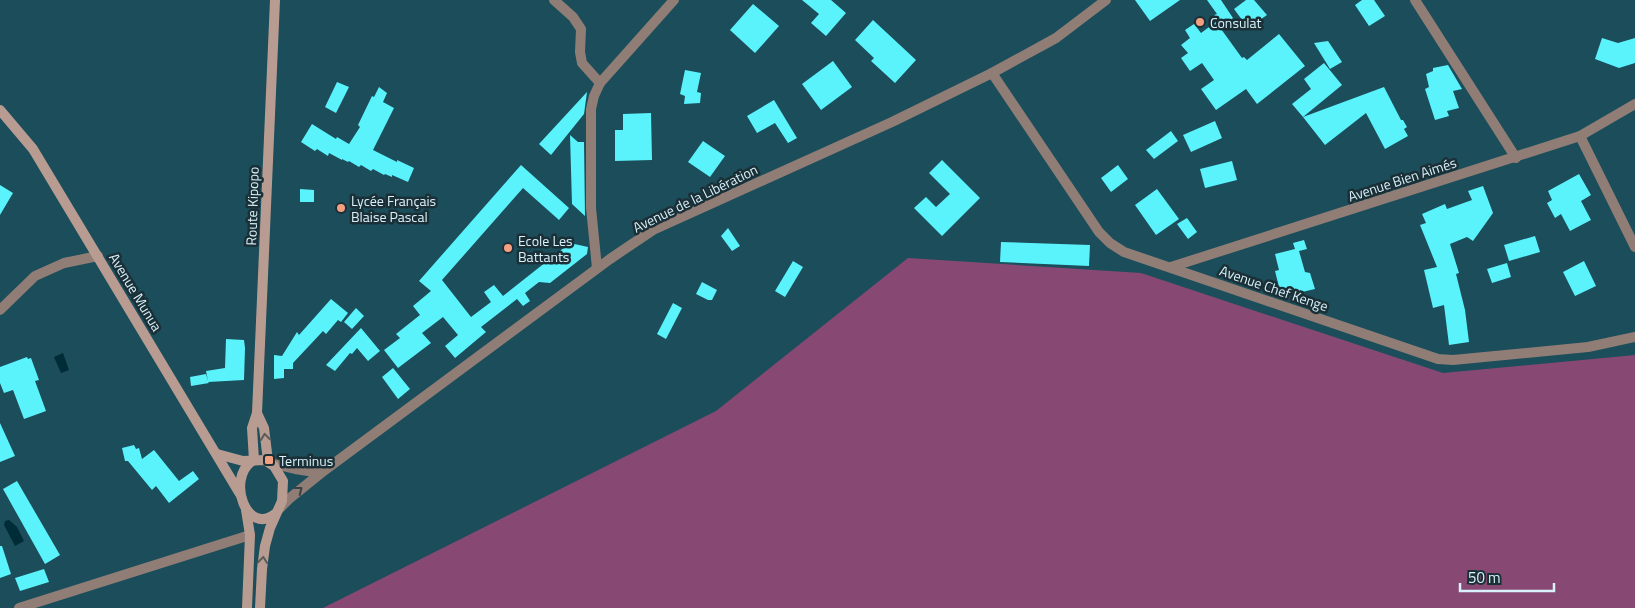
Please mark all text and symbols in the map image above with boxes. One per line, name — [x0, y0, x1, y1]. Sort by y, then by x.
place label: Consulat — [1210, 12, 1262, 33]
marker: Consulat — [1194, 16, 1206, 28]
street label: Avenue Bien Aimés — [1345, 152, 1459, 206]
street label: Avenue de la Libération — [629, 159, 761, 237]
street label: Route Kipopo — [240, 166, 264, 246]
place label: Lycée Français Blaise Pascal — [351, 190, 436, 227]
marker: Lycée Français Blaise Pascal — [335, 202, 347, 214]
place label: Ecole Les Battants — [518, 230, 573, 267]
marker: Ecole Les Battants — [502, 242, 514, 254]
street label: Avenue Munua — [104, 249, 168, 335]
street label: Avenue Chef Kenge — [1217, 260, 1331, 316]
one-way arrow — [260, 432, 271, 440]
place label: Terminus — [279, 450, 333, 471]
marker: Terminus — [263, 454, 275, 466]
one-way arrow — [294, 487, 303, 496]
one-way arrow — [257, 556, 268, 564]
scale bar — [1460, 560, 1554, 592]
text: 50 m — [1468, 566, 1501, 589]

